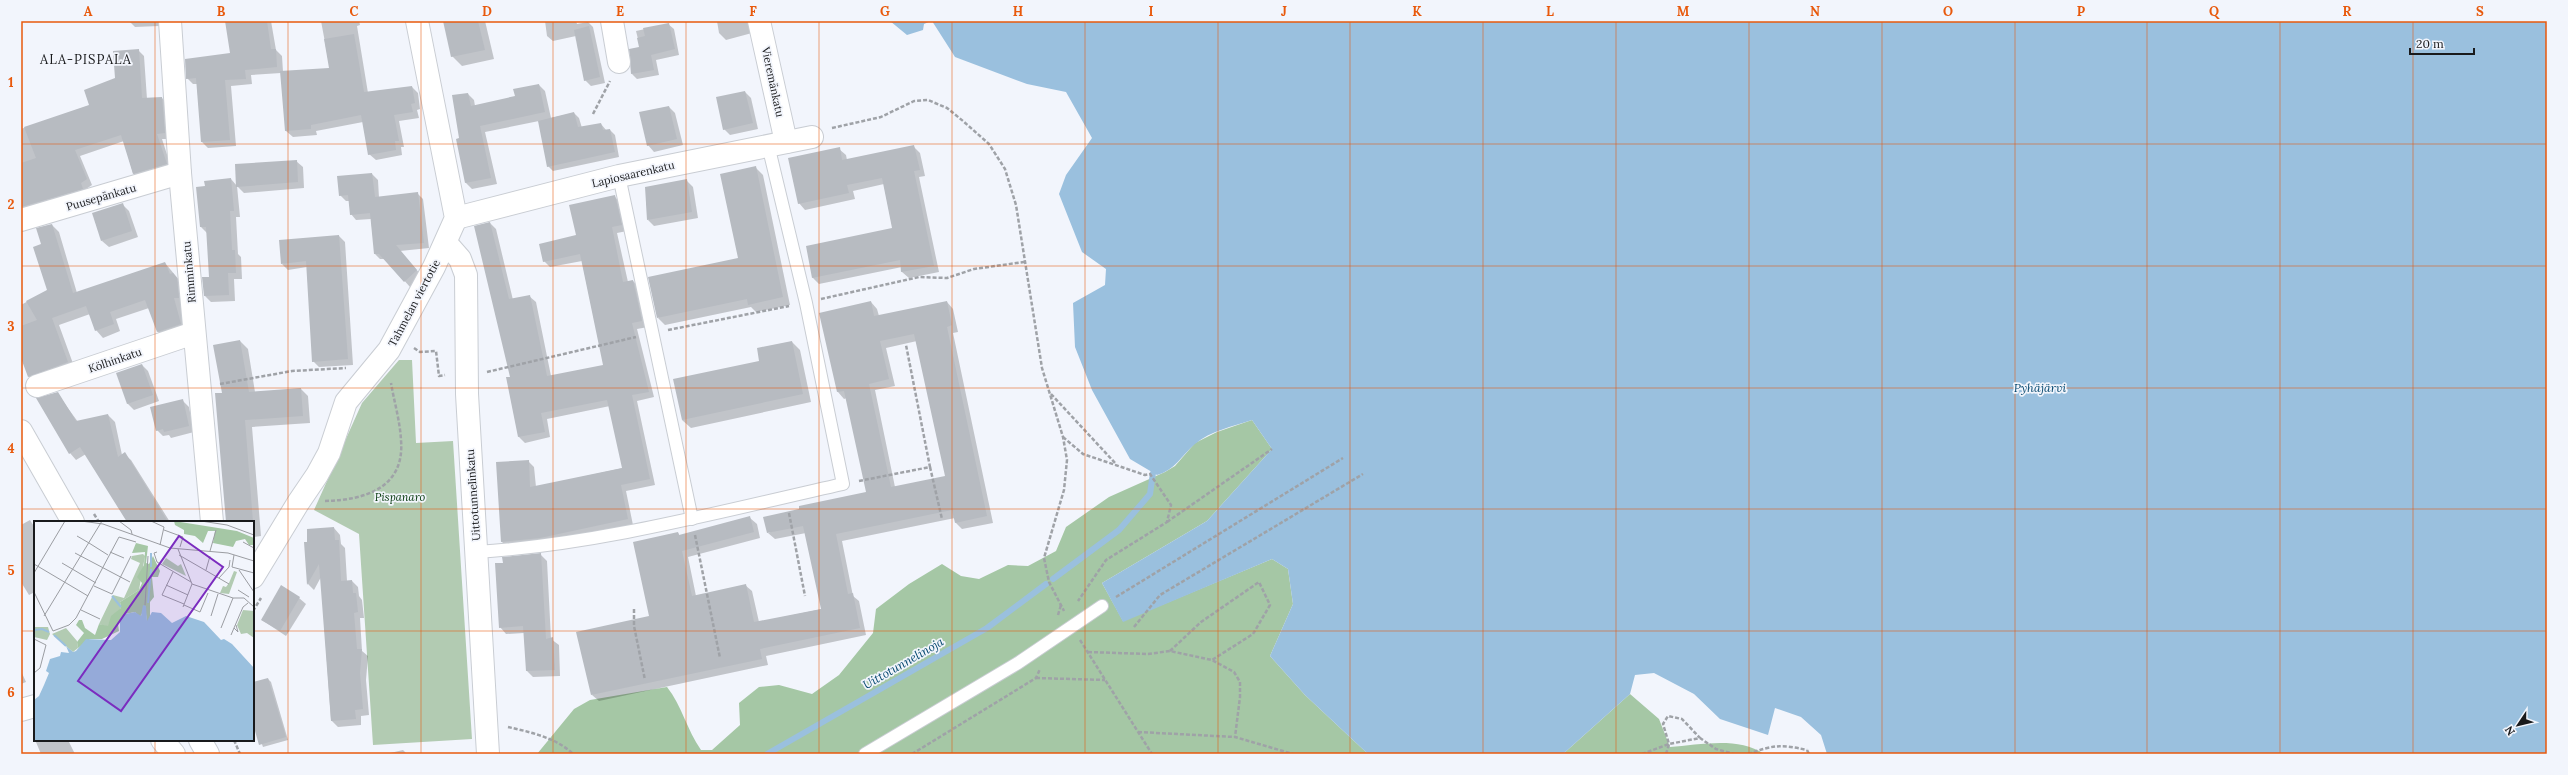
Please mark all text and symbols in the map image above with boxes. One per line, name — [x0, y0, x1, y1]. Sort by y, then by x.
text: A — [84, 3, 93, 20]
text: B — [217, 3, 226, 20]
text: C — [350, 3, 359, 20]
text: D — [482, 3, 492, 20]
text: E — [616, 3, 624, 20]
text: F — [749, 3, 757, 20]
text: G — [880, 3, 890, 20]
text: H — [1013, 3, 1023, 20]
text: I — [1148, 3, 1154, 20]
text: J — [1281, 3, 1287, 20]
text: K — [1412, 3, 1422, 20]
text: L — [1546, 3, 1554, 20]
text: M — [1677, 3, 1690, 20]
text: N — [1810, 3, 1820, 20]
text: O — [1943, 3, 1953, 20]
text: P — [2077, 3, 2086, 20]
text: Q — [2209, 3, 2220, 20]
text: R — [2343, 3, 2352, 20]
text: S — [2476, 3, 2484, 20]
scale bar — [2410, 30, 2474, 56]
text: 20 m — [2416, 36, 2444, 51]
street label: Vieremänkatu — [759, 45, 787, 119]
district label: ALA-PISPALA — [39, 51, 132, 68]
text: 1 — [8, 74, 14, 91]
street label: Lapiosaarenkatu — [590, 158, 676, 190]
street label: Puusepänkatu — [64, 180, 138, 214]
text: 2 — [8, 196, 15, 213]
street label: Rimminkatu — [179, 240, 199, 303]
street label: Tahmelan viertotie — [385, 257, 443, 349]
text: 3 — [7, 318, 15, 335]
street label: Kölhinkatu — [86, 344, 144, 376]
water label: Pyhäjärvi — [2014, 380, 2066, 395]
text: 4 — [7, 440, 15, 457]
street label: Uittotunnelinkatu — [463, 448, 483, 541]
park label: Pispanaro — [375, 490, 426, 504]
inset map — [34, 521, 254, 741]
text: 5 — [7, 562, 15, 579]
water label: Uittotunnelinoja — [860, 634, 946, 692]
text: 6 — [7, 684, 15, 701]
north arrow — [2498, 705, 2538, 745]
text: N — [2501, 723, 2518, 738]

